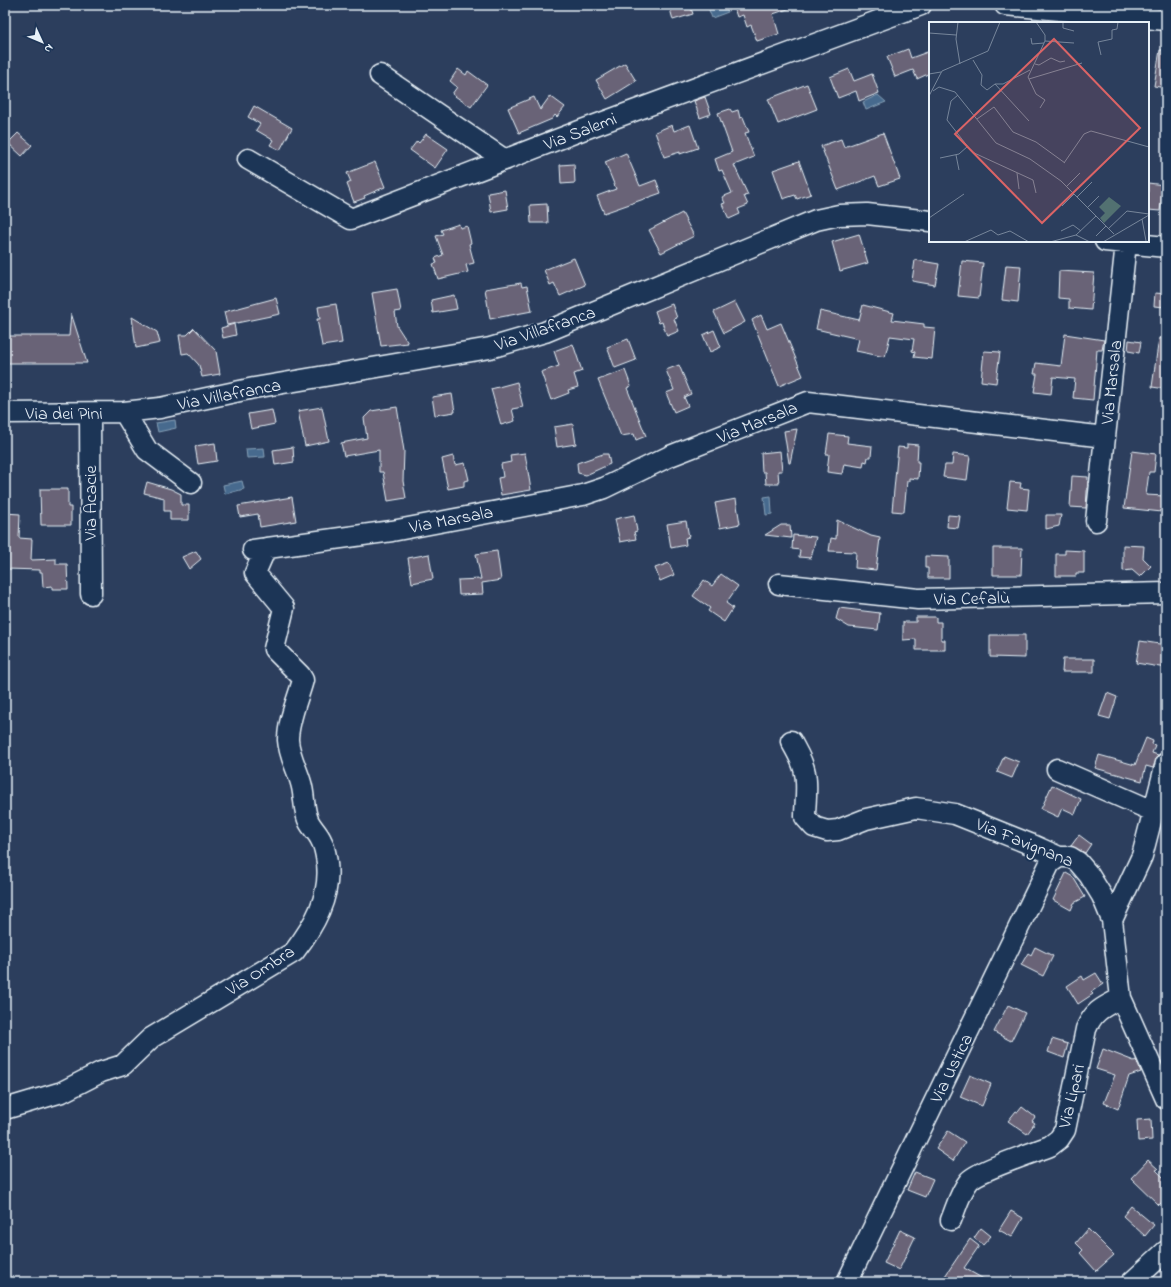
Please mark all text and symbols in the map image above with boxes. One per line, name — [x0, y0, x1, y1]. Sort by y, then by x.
north arrow — [22, 22, 62, 62]
inset map — [929, 22, 1149, 242]
text: N — [40, 40, 57, 56]
street label: Via Salemi — [539, 107, 621, 159]
street label: Via Villafranca — [491, 301, 599, 360]
street label: Via Marsala — [1096, 339, 1130, 427]
street label: Via Villafranca — [174, 373, 283, 419]
street label: Via Marsala — [713, 396, 802, 452]
street label: Via dei Pini — [24, 402, 103, 428]
street label: Via Acacie — [79, 465, 105, 541]
street label: Via Marsala — [406, 500, 495, 542]
street label: Via Cefalù — [933, 586, 1010, 614]
street label: Via Favignana — [970, 812, 1077, 876]
street label: Via Ombra — [221, 940, 301, 1004]
street label: Via Ustica — [924, 1030, 981, 1109]
street label: Via Lipari — [1053, 1062, 1093, 1132]

